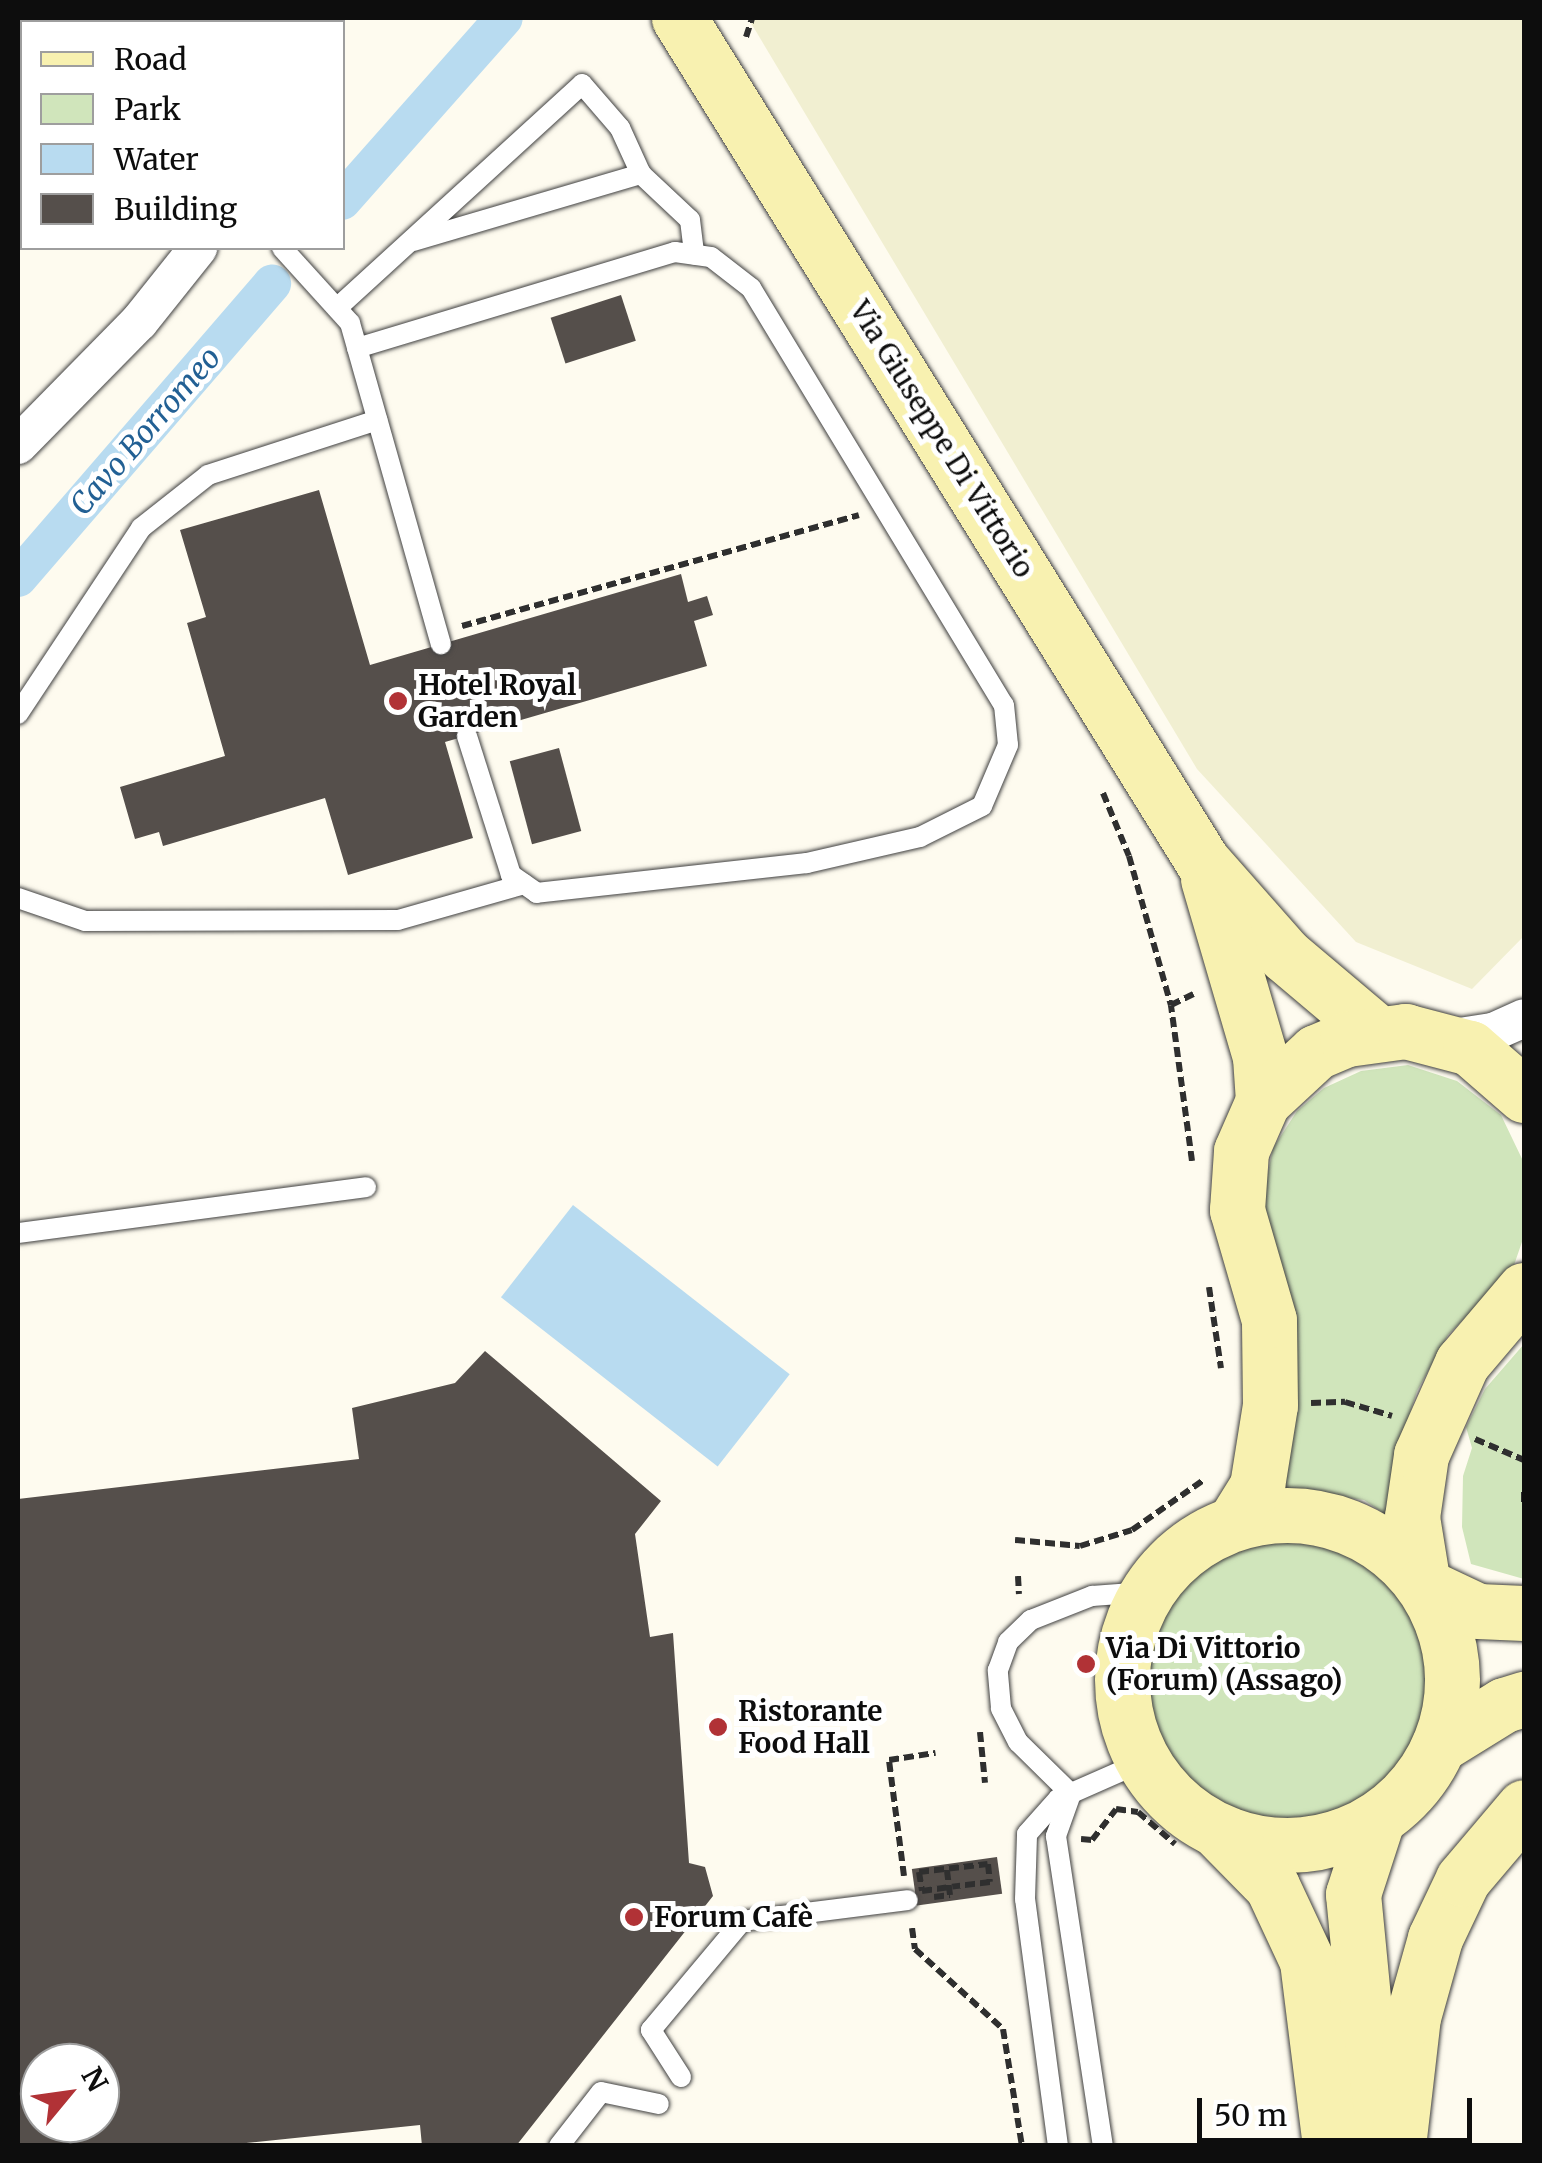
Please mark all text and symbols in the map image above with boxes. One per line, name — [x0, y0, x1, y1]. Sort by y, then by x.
legend — [20, 20, 345, 250]
text: Road — [114, 40, 187, 78]
text: Park — [114, 90, 181, 128]
text: Water — [114, 140, 199, 178]
text: Building — [114, 190, 237, 228]
street label: Via Giuseppe Di Vittorio — [843, 295, 1041, 583]
water label: Cavo Borromeo — [62, 340, 228, 522]
place label: Hotel Royal Garden — [418, 668, 576, 734]
marker: Hotel Royal Garden — [387, 690, 409, 712]
place label: Via Di Vittorio (Forum) (Assago) — [1106, 1631, 1342, 1697]
marker: Via Di Vittorio (Forum) (Assago) — [1075, 1653, 1097, 1675]
place label: Ristorante Food Hall — [738, 1694, 882, 1760]
marker: Ristorante Food Hall — [707, 1716, 729, 1738]
place label: Forum Cafè — [654, 1900, 813, 1934]
marker: Forum Cafè — [623, 1906, 645, 1928]
north arrow — [20, 2043, 120, 2143]
text: N — [73, 2061, 116, 2098]
scale bar — [1202, 2078, 1477, 2140]
text: 50 m — [1214, 2096, 1287, 2134]

